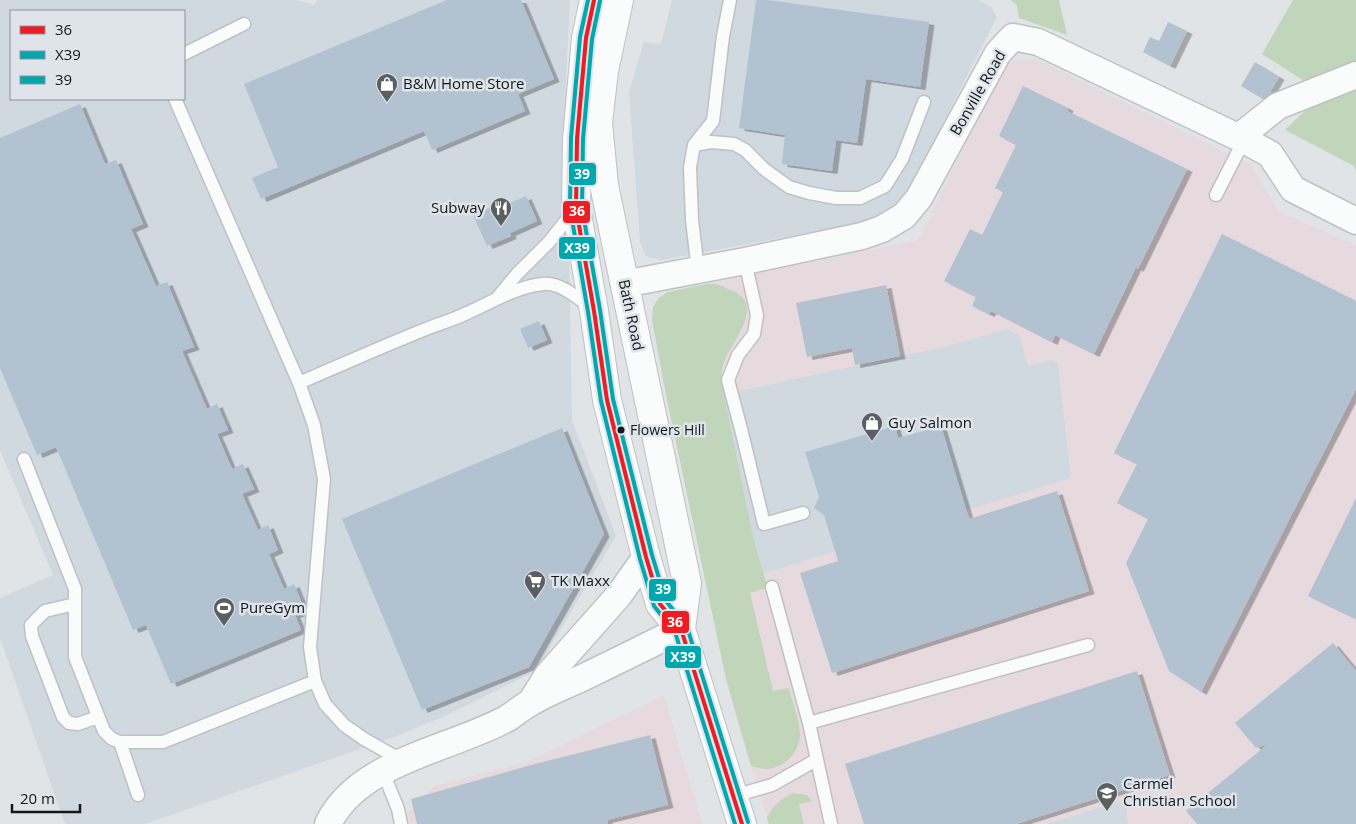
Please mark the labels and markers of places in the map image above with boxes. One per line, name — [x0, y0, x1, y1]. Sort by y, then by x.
shop icon: B&M Home Store — [375, 72, 399, 103]
place label: B&M Home Store — [403, 73, 524, 93]
restaurant icon: Subway — [489, 196, 513, 227]
place label: Subway — [431, 197, 485, 217]
shop icon: Guy Salmon — [860, 411, 884, 442]
place label: Guy Salmon — [888, 412, 972, 432]
place label: Flowers Hill — [630, 420, 705, 439]
marker: Flowers Hill — [616, 425, 626, 435]
supermarket icon: TK Maxx — [523, 569, 547, 600]
place label: TK Maxx — [551, 570, 610, 590]
sports icon: PureGym — [212, 596, 236, 627]
place label: PureGym — [240, 597, 305, 617]
place label: Carmel Christian School — [1123, 773, 1236, 810]
school or university icon: Carmel Christian School — [1095, 781, 1119, 812]

